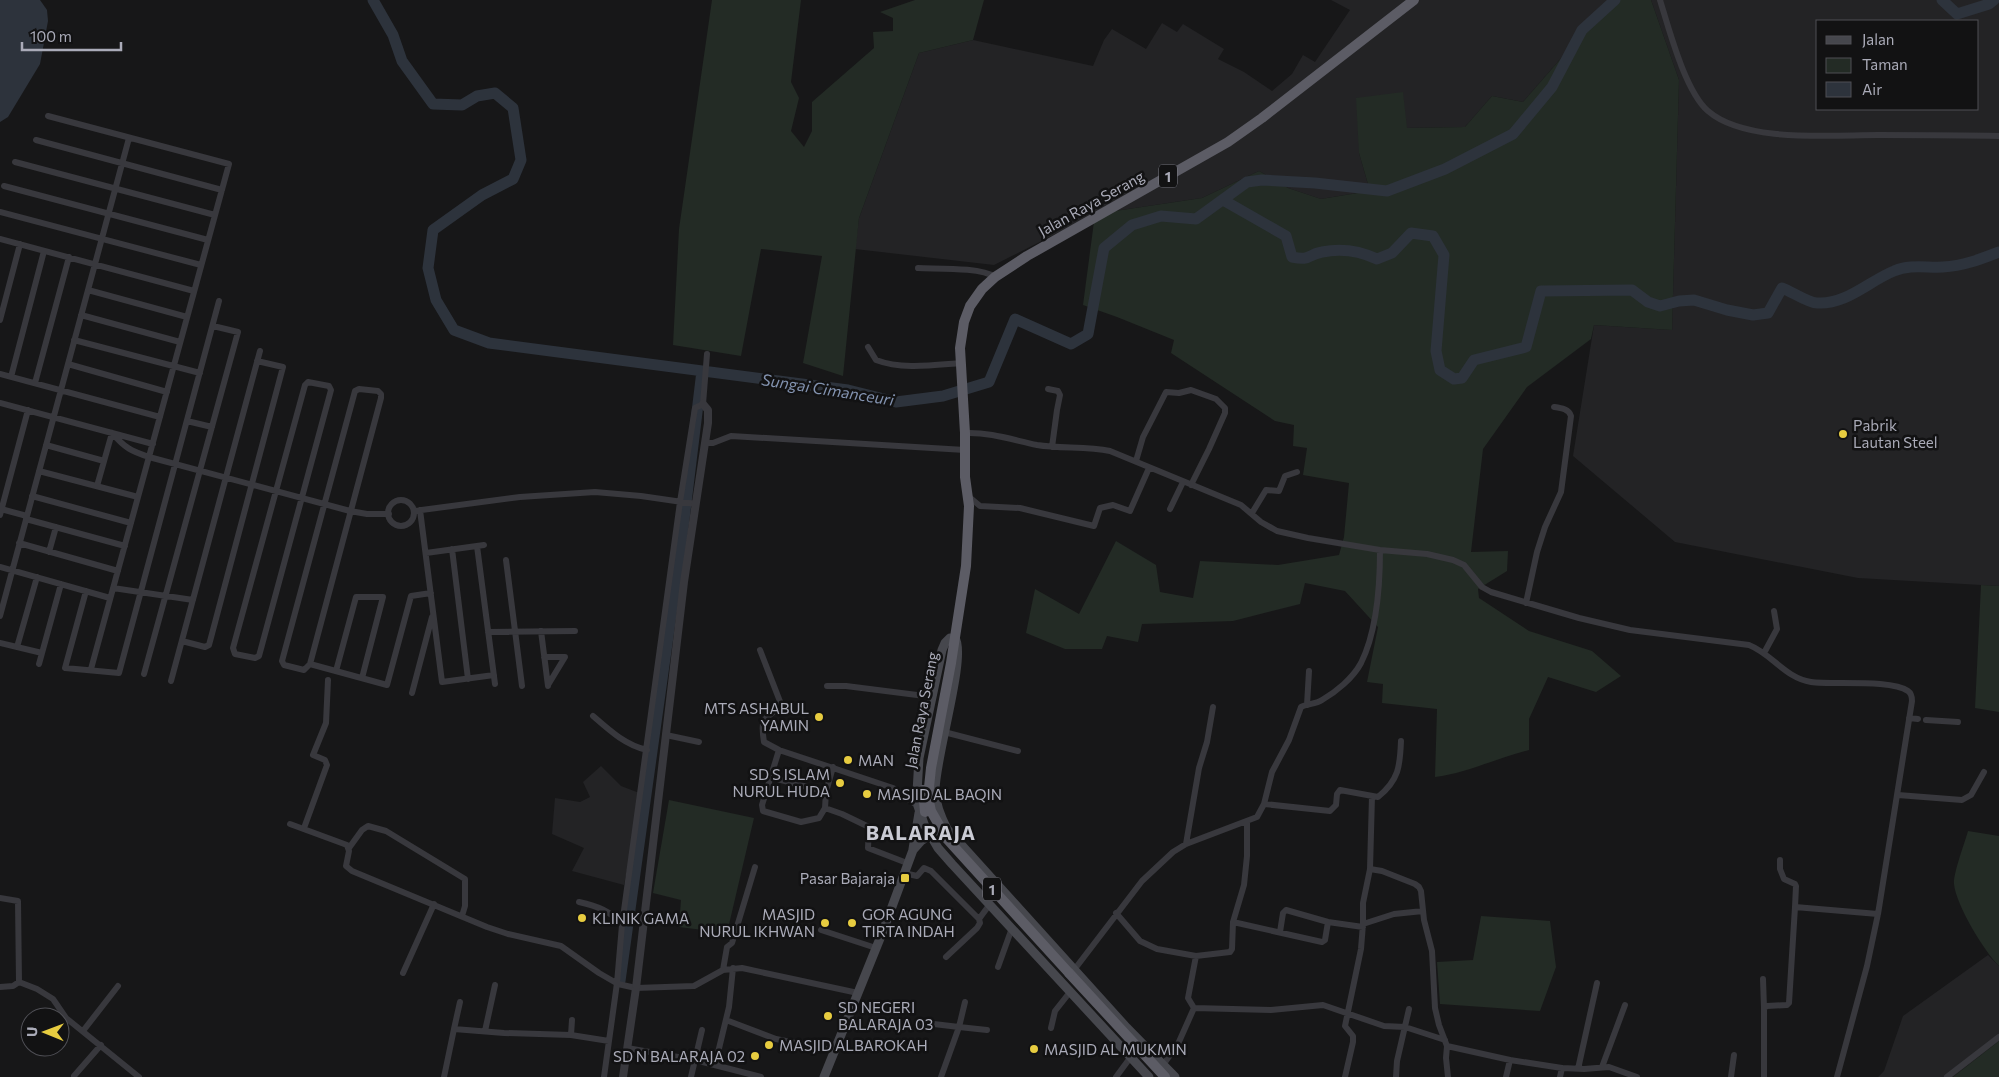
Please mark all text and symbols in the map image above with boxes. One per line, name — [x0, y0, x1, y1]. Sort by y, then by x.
scale bar — [22, 20, 121, 52]
legend — [1816, 20, 1979, 110]
text: 100 m — [30, 27, 72, 45]
text: Jalan — [1862, 30, 1894, 48]
text: Taman — [1862, 55, 1908, 73]
text: Air — [1862, 80, 1882, 98]
road number: 1 — [1159, 165, 1177, 188]
street label: Jalan Raya Serang — [1035, 166, 1147, 240]
water label: Sungai Cimanceuri — [760, 369, 897, 409]
place label: Pabrik Lautan Steel — [1853, 416, 1938, 451]
marker: Pabrik Lautan Steel — [1837, 428, 1849, 440]
street label: Jalan Raya Serang — [901, 650, 941, 770]
place label: MTS ASHABUL YAMIN — [704, 699, 809, 734]
marker: MTS ASHABUL YAMIN — [813, 711, 825, 723]
place label: MAN — [858, 751, 894, 769]
marker: MAN — [842, 754, 854, 766]
place label: SD S ISLAM NURUL HUDA — [732, 765, 830, 800]
marker: SD S ISLAM NURUL HUDA — [834, 777, 846, 789]
place label: MASJID AL BAQIN — [877, 785, 1002, 803]
marker: MASJID AL BAQIN — [861, 788, 873, 800]
district label: BALARAJA — [866, 820, 976, 844]
place label: Pasar Bajaraja — [800, 869, 895, 887]
marker: Pasar Bajaraja — [899, 872, 911, 884]
road number: 1 — [983, 878, 1001, 901]
place label: MASJID NURUL IKHWAN — [699, 905, 815, 940]
place label: GOR AGUNG TIRTA INDAH — [862, 905, 955, 940]
place label: KLINIK GAMA — [592, 909, 689, 927]
marker: KLINIK GAMA — [576, 912, 588, 924]
marker: MASJID NURUL IKHWAN — [819, 917, 831, 929]
marker: GOR AGUNG TIRTA INDAH — [846, 917, 858, 929]
place label: SD NEGERI BALARAJA 03 — [838, 998, 933, 1033]
north arrow — [20, 1007, 70, 1057]
marker: SD NEGERI BALARAJA 03 — [822, 1010, 834, 1022]
text: U — [23, 1027, 40, 1037]
place label: MASJID ALBAROKAH — [779, 1036, 928, 1054]
marker: MASJID ALBAROKAH — [763, 1039, 775, 1051]
place label: MASJID AL MUKMIN — [1044, 1040, 1187, 1058]
marker: MASJID AL MUKMIN — [1028, 1043, 1040, 1055]
place label: SD N BALARAJA 02 — [613, 1047, 745, 1065]
marker: SD N BALARAJA 02 — [749, 1050, 761, 1062]

